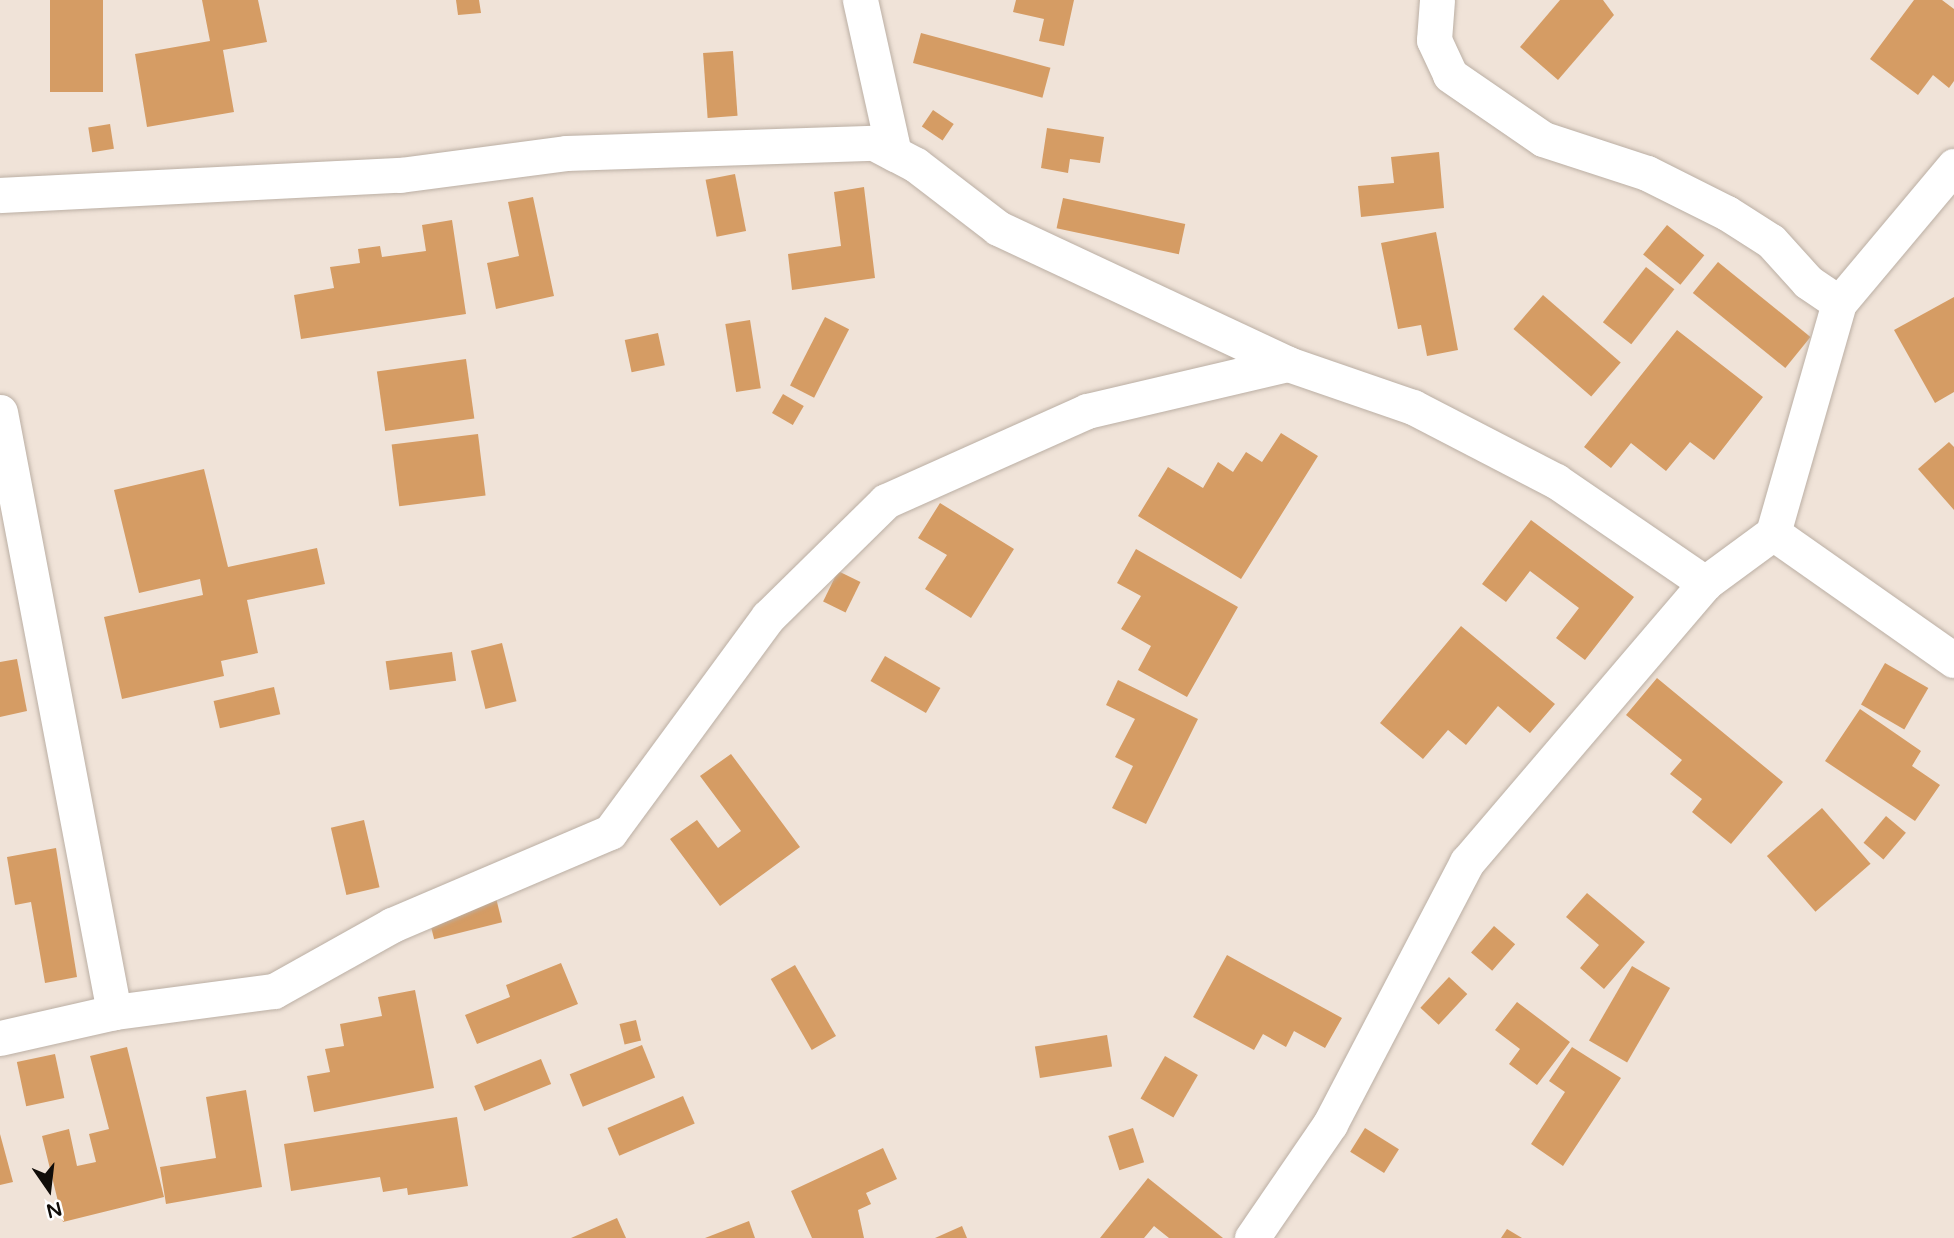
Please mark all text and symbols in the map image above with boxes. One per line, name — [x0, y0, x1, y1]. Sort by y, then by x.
north arrow — [14, 1154, 84, 1224]
text: N — [44, 1197, 64, 1222]

